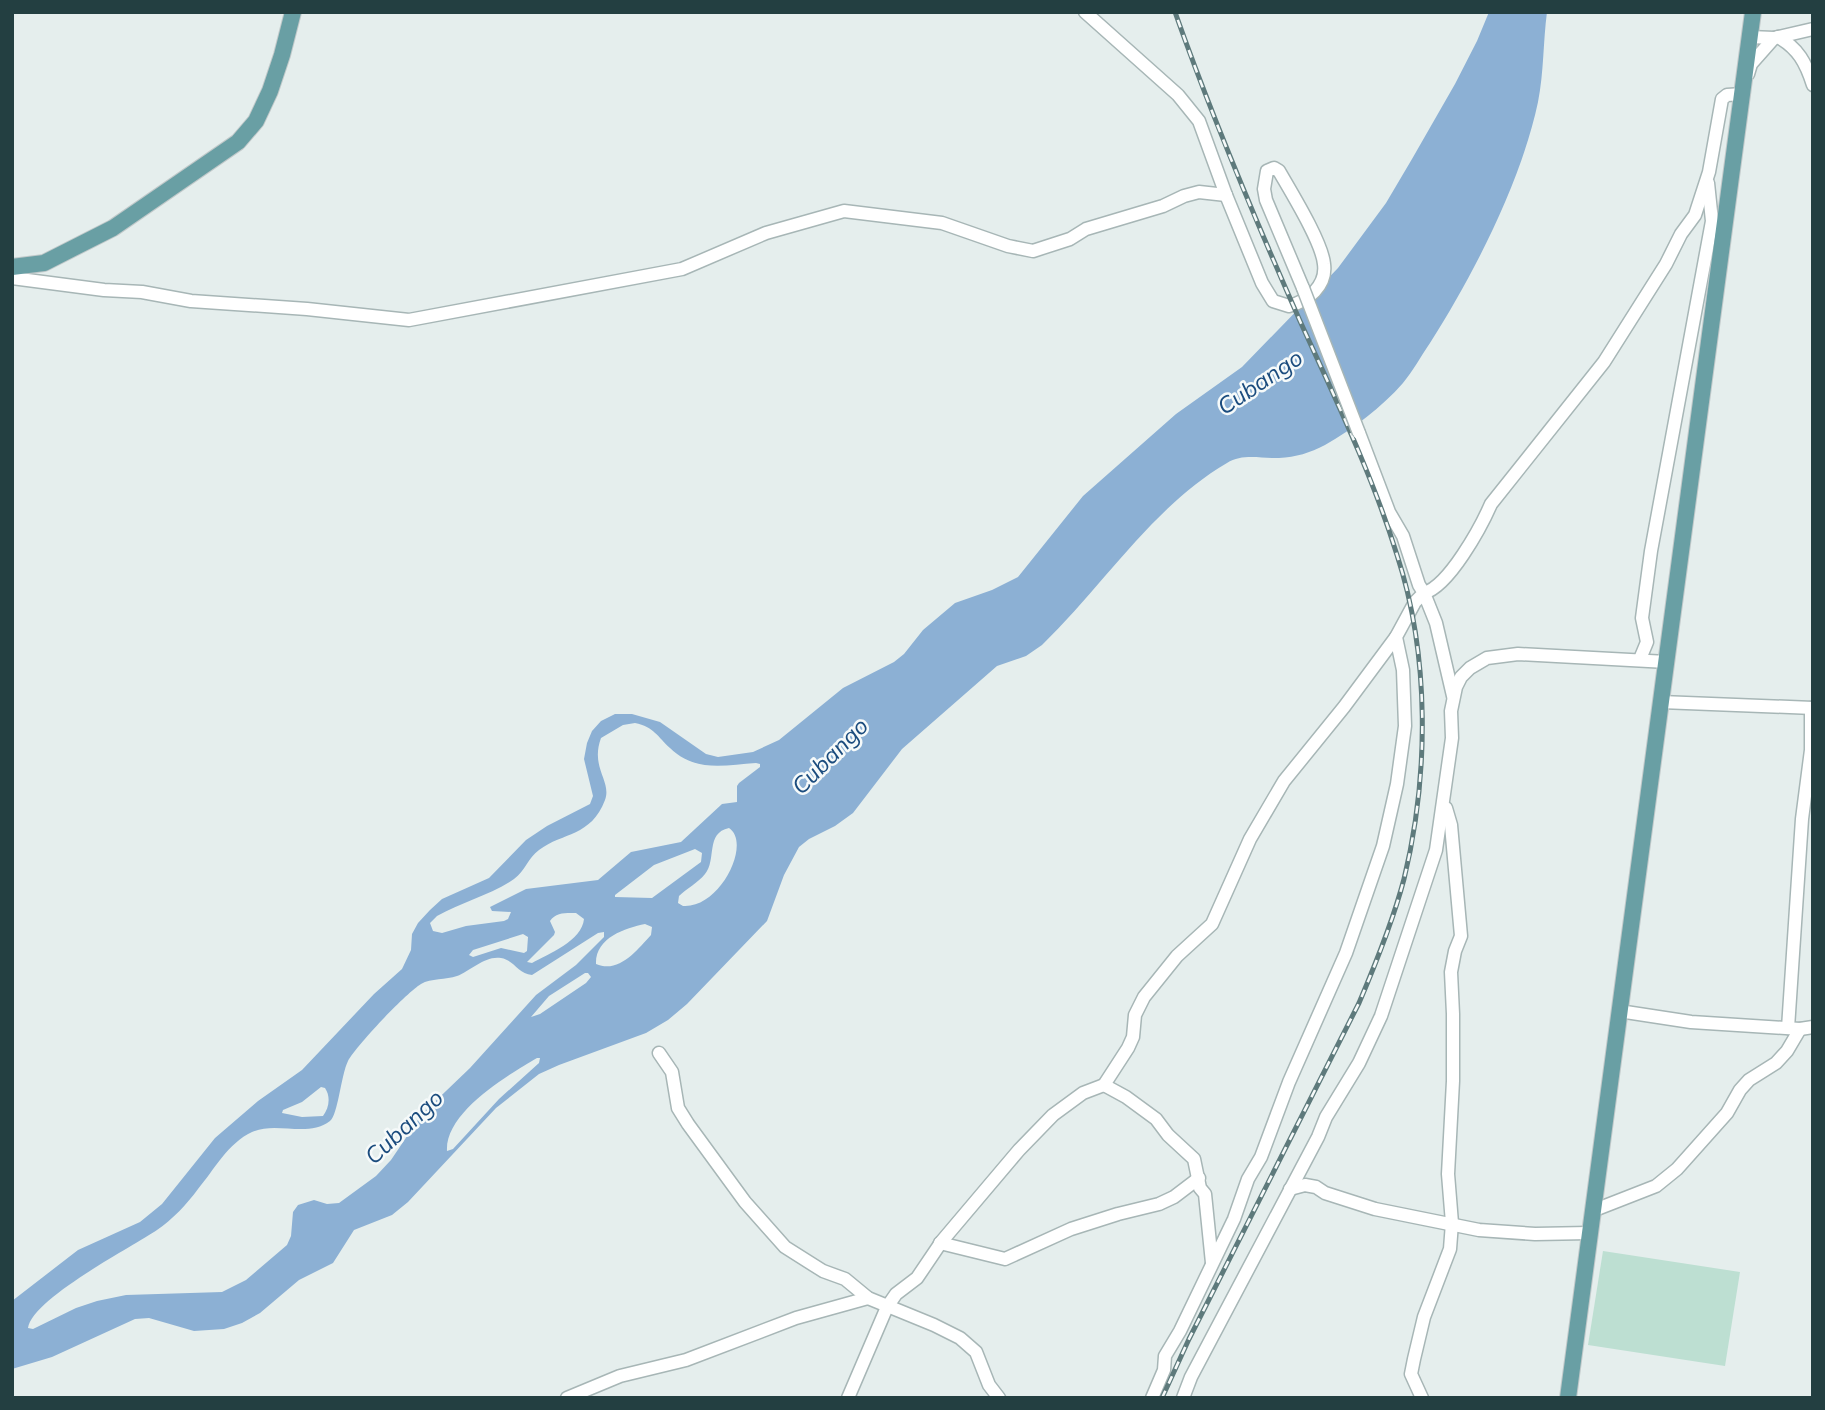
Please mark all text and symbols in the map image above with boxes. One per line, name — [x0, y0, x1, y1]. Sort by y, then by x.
water label: Cubango — [1211, 342, 1308, 421]
water label: Cubango — [785, 711, 874, 800]
water label: Cubango — [358, 1083, 449, 1170]

